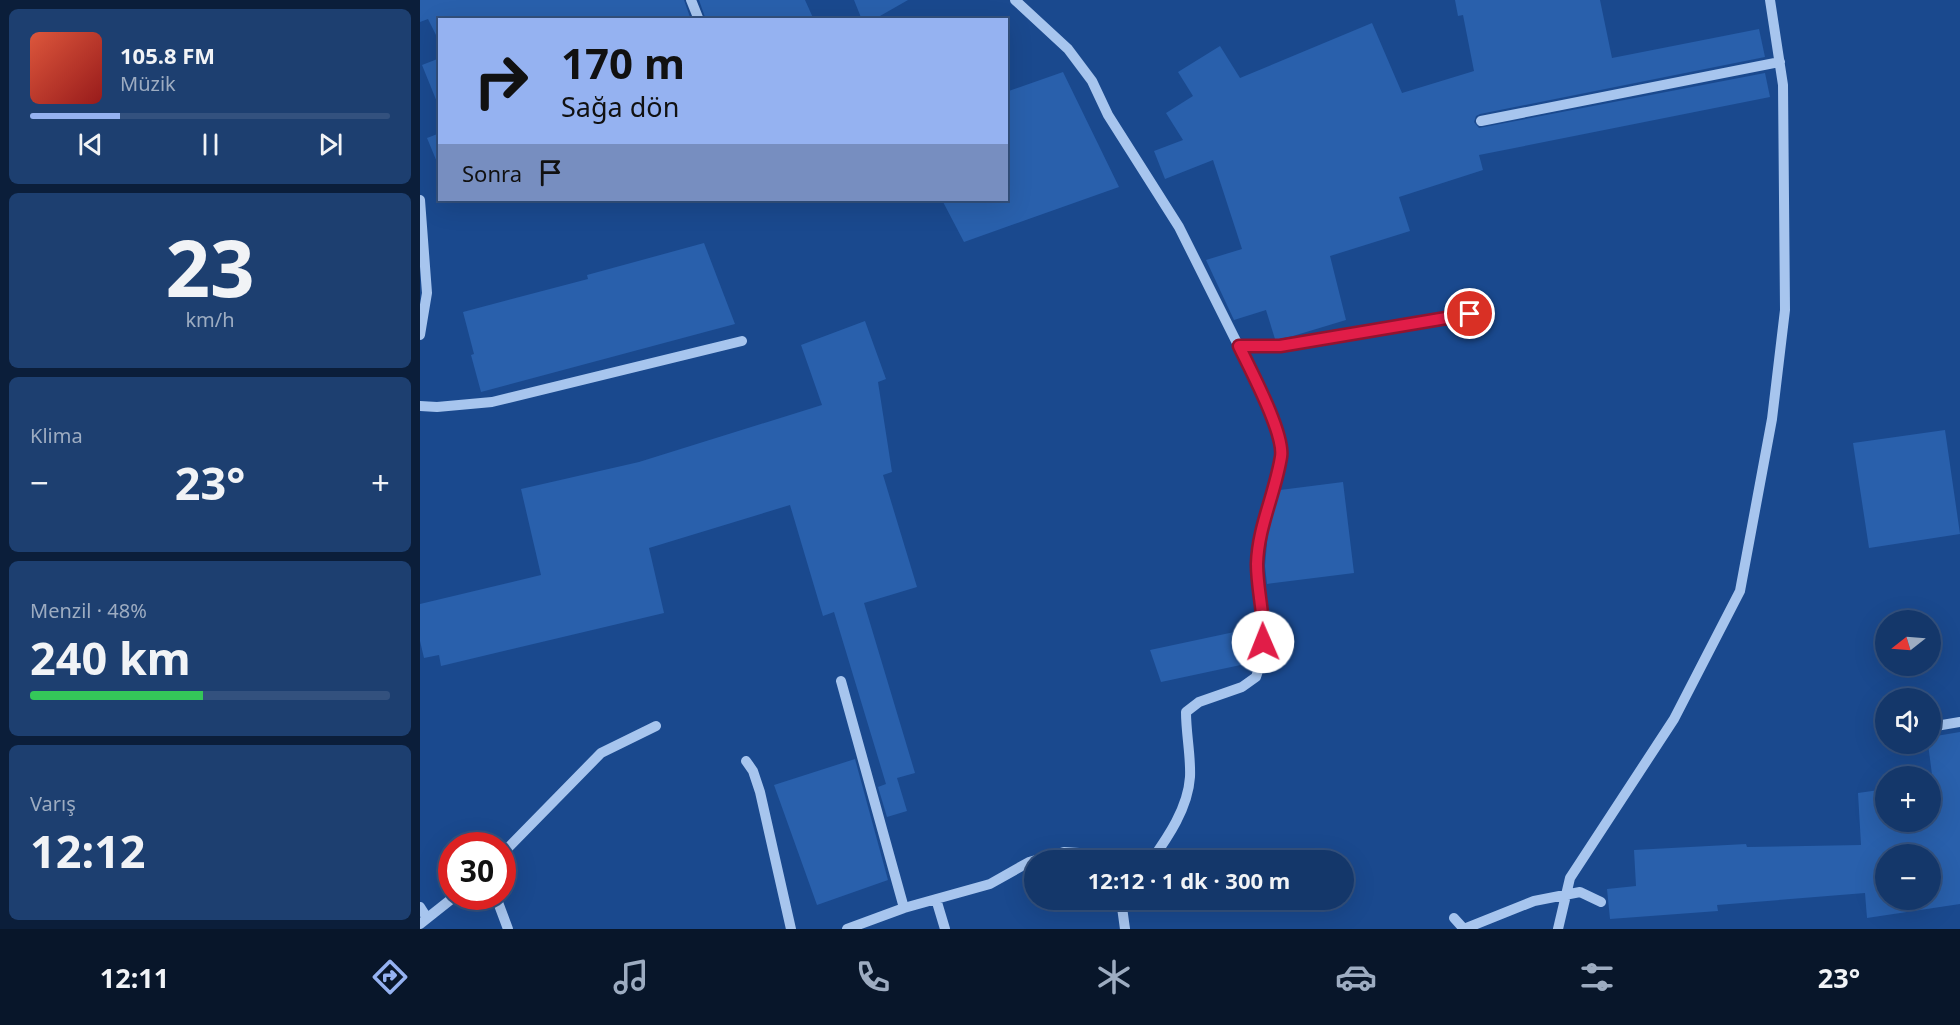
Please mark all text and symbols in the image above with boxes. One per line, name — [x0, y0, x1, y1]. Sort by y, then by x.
text: 170 m — [561, 34, 685, 91]
text: 105.8 FM — [120, 40, 215, 70]
icon: right — [462, 42, 540, 120]
text: Müzik — [120, 70, 176, 97]
text: Sağa dön — [561, 88, 679, 125]
icon: previous — [74, 128, 107, 161]
icon: pause — [194, 128, 227, 161]
icon: next — [314, 128, 347, 161]
icon: arrive — [534, 156, 567, 189]
text: Sonra — [462, 158, 522, 188]
text: 23 — [165, 214, 255, 320]
pin — [1444, 288, 1495, 339]
icon: arrive — [1453, 297, 1486, 330]
text: km/h — [185, 306, 235, 333]
text: Klima — [30, 422, 83, 449]
text: 23° — [175, 452, 245, 513]
text: − — [30, 460, 49, 505]
text: + — [371, 460, 390, 505]
text: Menzil · 48% — [30, 597, 147, 624]
position arrow — [1231, 610, 1295, 674]
north arrow — [1875, 610, 1941, 676]
map controls — [1875, 610, 1941, 910]
text: 240 km — [30, 627, 191, 688]
button: sound — [1875, 688, 1941, 754]
button: + — [1875, 766, 1941, 832]
text: Varış — [30, 790, 76, 817]
text: 12:12 — [30, 820, 146, 881]
speed limit sign: 30 — [438, 832, 516, 910]
button: − — [1875, 844, 1941, 910]
text: 12:12 · 1 dk · 300 m — [1088, 865, 1290, 895]
icon: directions — [369, 956, 411, 998]
icon: music — [610, 956, 652, 998]
icon: phone — [852, 956, 894, 998]
icon: climate — [1093, 956, 1135, 998]
icon: car — [1335, 956, 1377, 998]
icon: filters — [1576, 956, 1618, 998]
text: 12:11 — [100, 959, 169, 996]
text: 23° — [1818, 959, 1860, 996]

